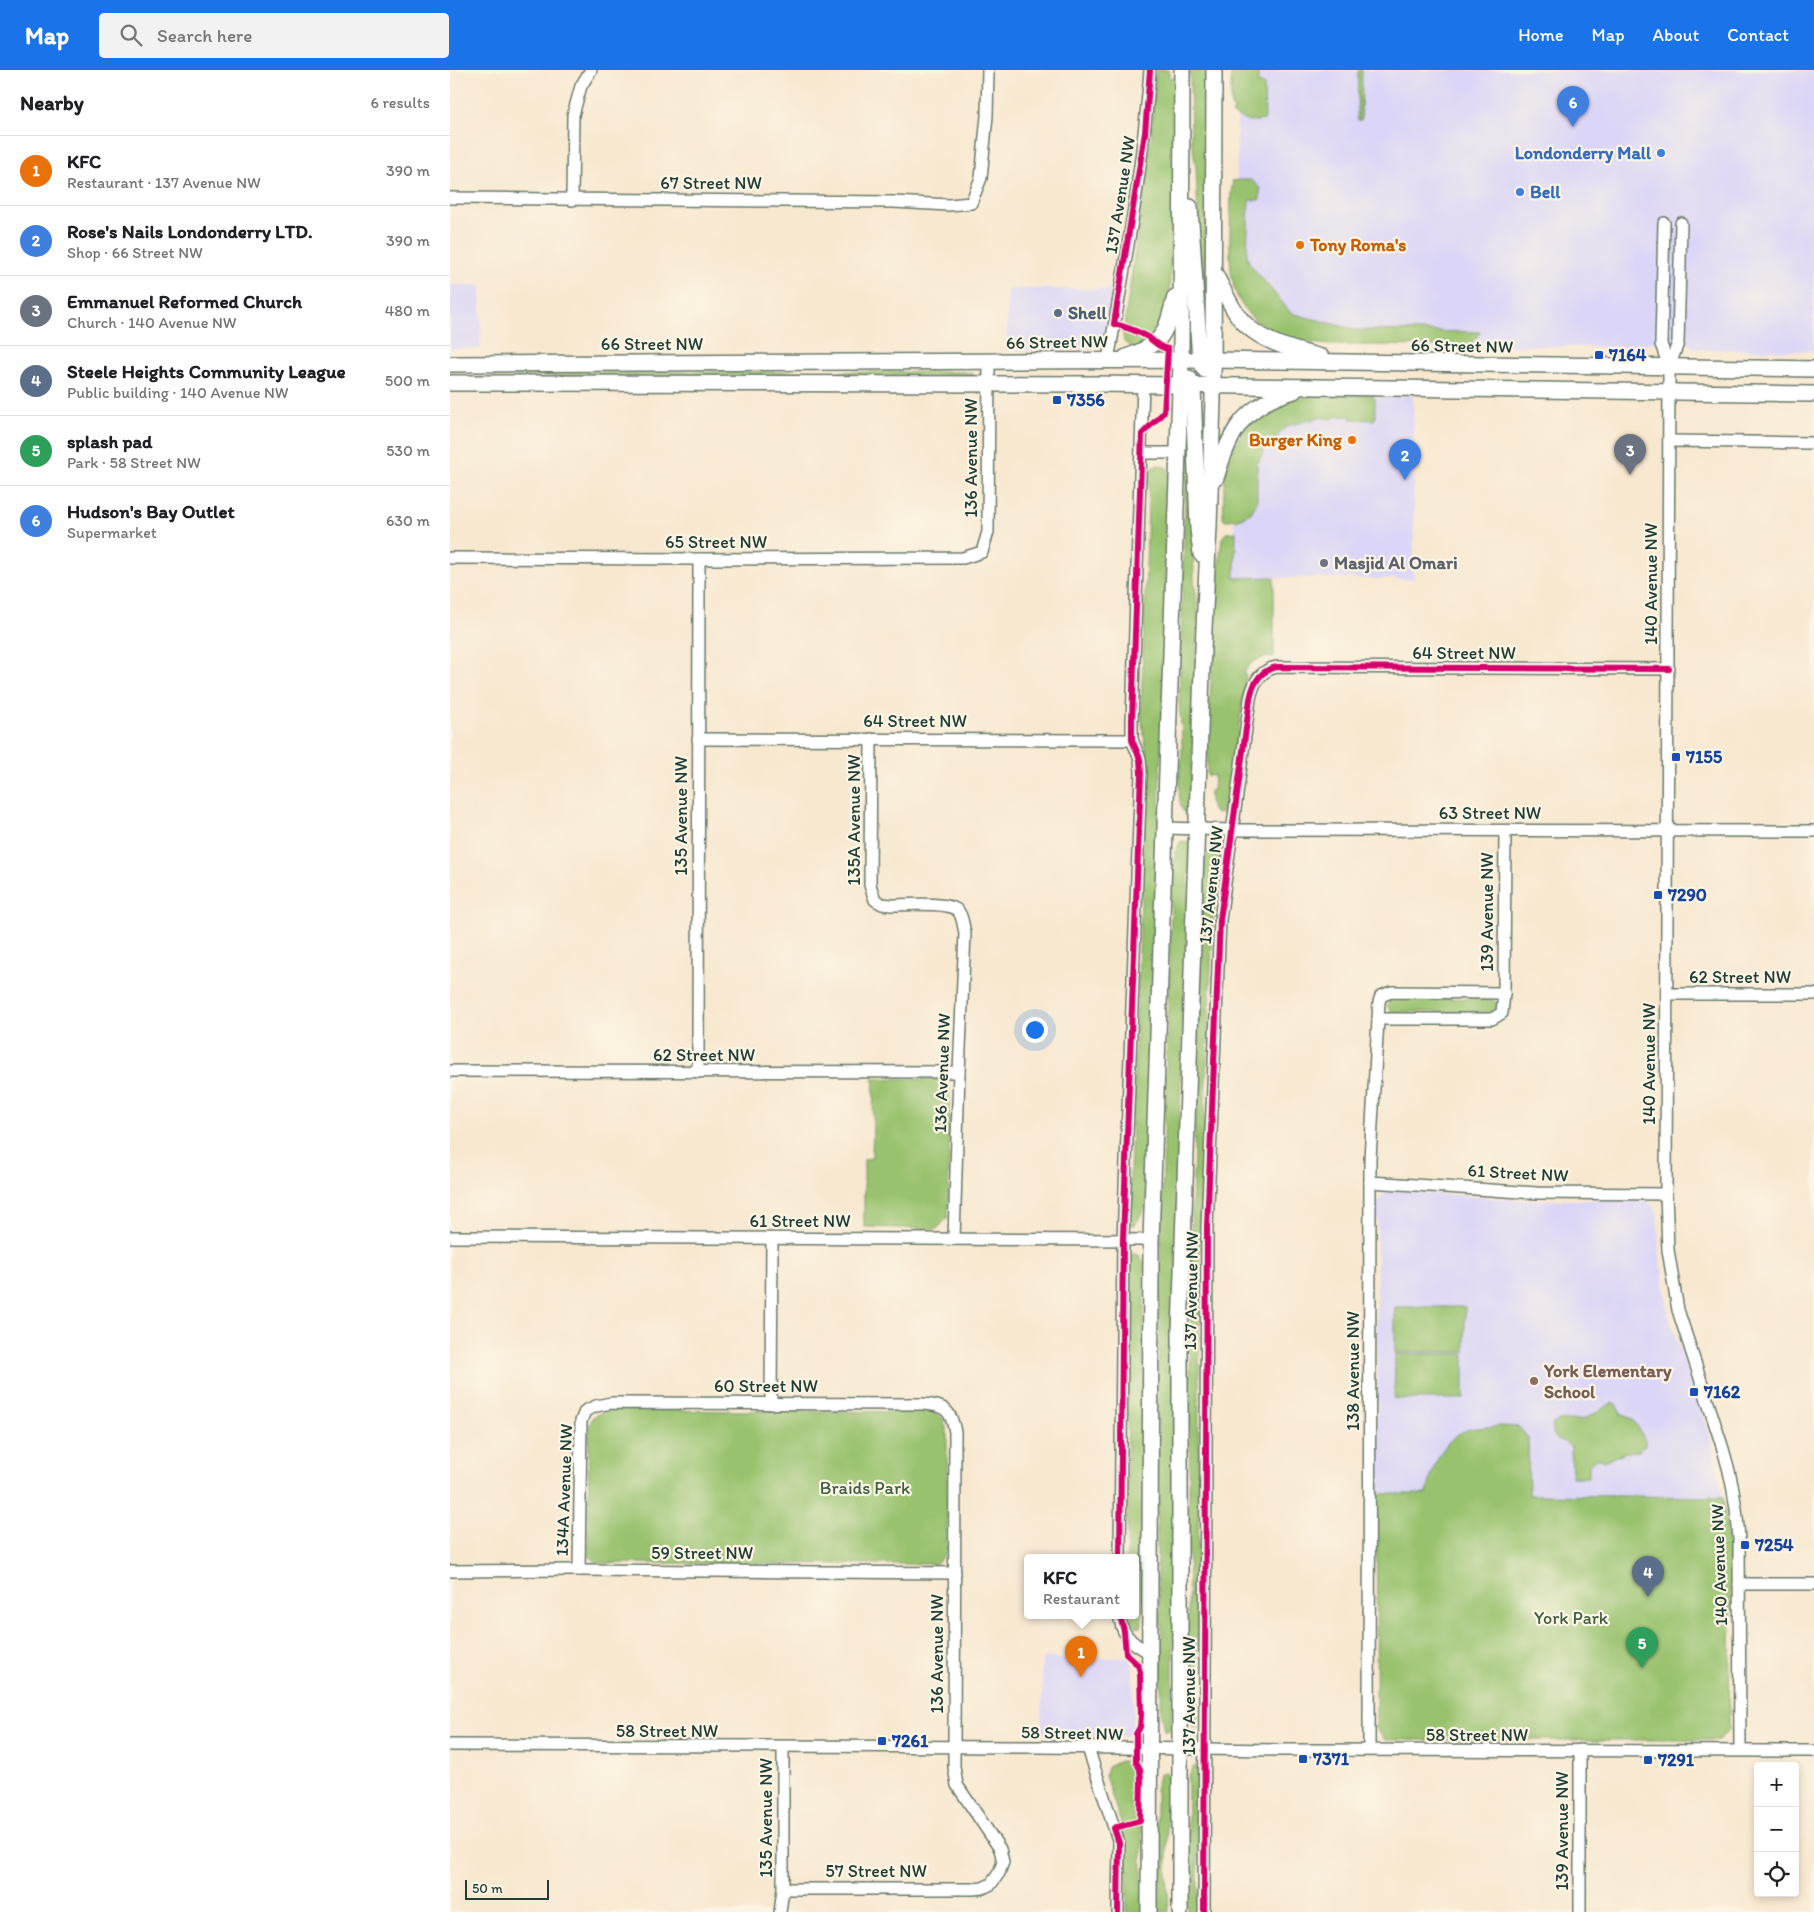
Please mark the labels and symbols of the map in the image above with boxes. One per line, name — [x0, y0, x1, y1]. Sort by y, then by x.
pin: 6 — [1557, 86, 1589, 127]
street label: 137 Avenue NW — [1100, 135, 1140, 255]
place label: Londonderry Mall — [1515, 142, 1652, 164]
marker: Londonderry Mall — [1655, 147, 1667, 159]
street label: 67 Street NW — [660, 172, 762, 194]
place label: Bell — [1530, 181, 1561, 203]
marker: Bell — [1514, 186, 1526, 198]
place label: Tony Roma's — [1309, 234, 1406, 256]
marker: Tony Roma's — [1294, 239, 1306, 251]
place label: Shell — [1068, 302, 1107, 324]
marker: Shell — [1052, 307, 1064, 319]
street label: 66 Street NW — [1006, 330, 1108, 354]
street label: 66 Street NW — [601, 333, 703, 355]
street label: 66 Street NW — [1411, 334, 1513, 358]
place label: 7164 — [1608, 344, 1647, 366]
marker: 7164 — [1593, 349, 1605, 361]
place label: 7356 — [1066, 389, 1105, 411]
marker: 7356 — [1051, 394, 1063, 406]
street label: 136 Avenue NW — [960, 398, 982, 518]
place label: Burger King — [1249, 429, 1343, 451]
marker: Burger King — [1346, 434, 1358, 446]
pin: 3 — [1614, 434, 1646, 475]
pin: 2 — [1389, 439, 1421, 480]
street label: 140 Avenue NW — [1640, 523, 1662, 645]
street label: 65 Street NW — [665, 531, 767, 553]
place label: Masjid Al Omari — [1334, 552, 1458, 574]
marker: Masjid Al Omari — [1318, 557, 1330, 569]
street label: 64 Street NW — [1412, 642, 1516, 664]
street label: 64 Street NW — [863, 710, 967, 732]
place label: 7155 — [1685, 746, 1723, 768]
marker: 7155 — [1670, 751, 1682, 763]
street label: 135A Avenue NW — [843, 754, 865, 886]
street label: 135 Avenue NW — [670, 756, 692, 876]
street label: 63 Street NW — [1439, 802, 1541, 824]
street label: 137 Avenue NW — [1194, 825, 1228, 945]
street label: 139 Avenue NW — [1476, 852, 1498, 972]
place label: 7290 — [1667, 884, 1707, 906]
marker: 7290 — [1652, 889, 1664, 901]
street label: 62 Street NW — [1689, 966, 1791, 988]
street label: 140 Avenue NW — [1638, 1003, 1660, 1125]
street label: 136 Avenue NW — [929, 1013, 955, 1133]
your location — [1022, 1017, 1048, 1043]
street label: 62 Street NW — [653, 1044, 755, 1066]
street label: 61 Street NW — [1467, 1159, 1569, 1187]
street label: 61 Street NW — [749, 1210, 851, 1232]
street label: 137 Avenue NW — [1179, 1231, 1203, 1351]
street label: 138 Avenue NW — [1342, 1311, 1364, 1431]
place label: York Elementary School — [1543, 1360, 1672, 1403]
street label: 60 Street NW — [714, 1375, 818, 1397]
marker: York Elementary School — [1528, 1375, 1540, 1387]
place label: 7162 — [1703, 1381, 1741, 1403]
marker: 7162 — [1688, 1386, 1700, 1398]
street label: 134A Avenue NW — [551, 1423, 577, 1557]
park label: Braids Park — [820, 1477, 910, 1499]
street label: 140 Avenue NW — [1706, 1504, 1732, 1626]
place label: 7254 — [1754, 1534, 1794, 1556]
marker: 7254 — [1739, 1539, 1751, 1551]
street label: 59 Street NW — [651, 1542, 753, 1564]
pin: 4 — [1632, 1556, 1664, 1597]
street label: 136 Avenue NW — [926, 1594, 948, 1714]
park label: York Park — [1534, 1607, 1609, 1629]
pin: 5 — [1626, 1627, 1658, 1668]
pin: 1 — [1065, 1636, 1097, 1677]
street label: 137 Avenue NW — [1178, 1636, 1200, 1756]
street label: 58 Street NW — [616, 1720, 718, 1742]
street label: 58 Street NW — [1021, 1721, 1123, 1745]
street label: 58 Street NW — [1426, 1724, 1528, 1746]
place label: 7261 — [891, 1730, 929, 1752]
marker: 7261 — [876, 1735, 888, 1747]
place label: 7371 — [1312, 1748, 1350, 1770]
place label: 7291 — [1657, 1749, 1695, 1771]
marker: 7371 — [1297, 1753, 1309, 1765]
marker: 7291 — [1642, 1754, 1654, 1766]
street label: 135 Avenue NW — [755, 1758, 777, 1878]
street label: 139 Avenue NW — [1551, 1771, 1573, 1891]
street label: 57 Street NW — [825, 1860, 927, 1882]
scale bar — [465, 1877, 549, 1900]

